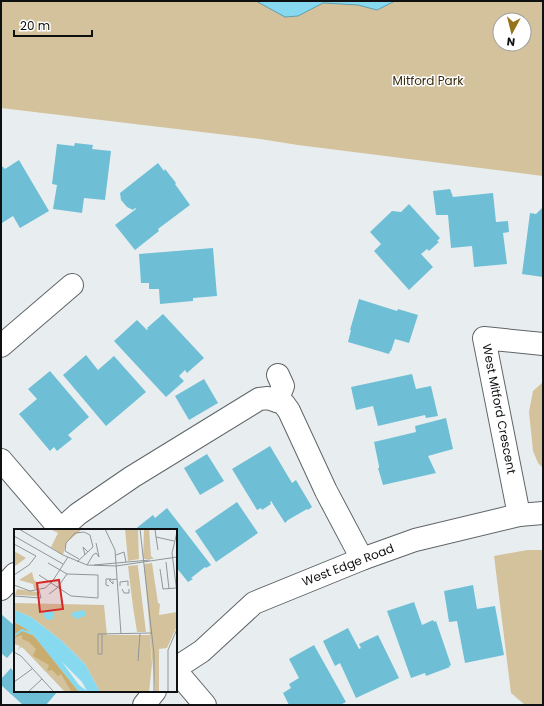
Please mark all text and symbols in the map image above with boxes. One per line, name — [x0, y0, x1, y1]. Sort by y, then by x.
scale bar — [14, 12, 92, 38]
north arrow — [492, 12, 532, 52]
text: 20 m — [20, 17, 50, 34]
text: N — [506, 33, 516, 50]
park label: Mitford Park — [393, 72, 464, 89]
street label: West Mitford Crescent — [479, 342, 520, 475]
inset map — [14, 529, 177, 692]
street label: West Edge Road — [299, 539, 396, 590]

